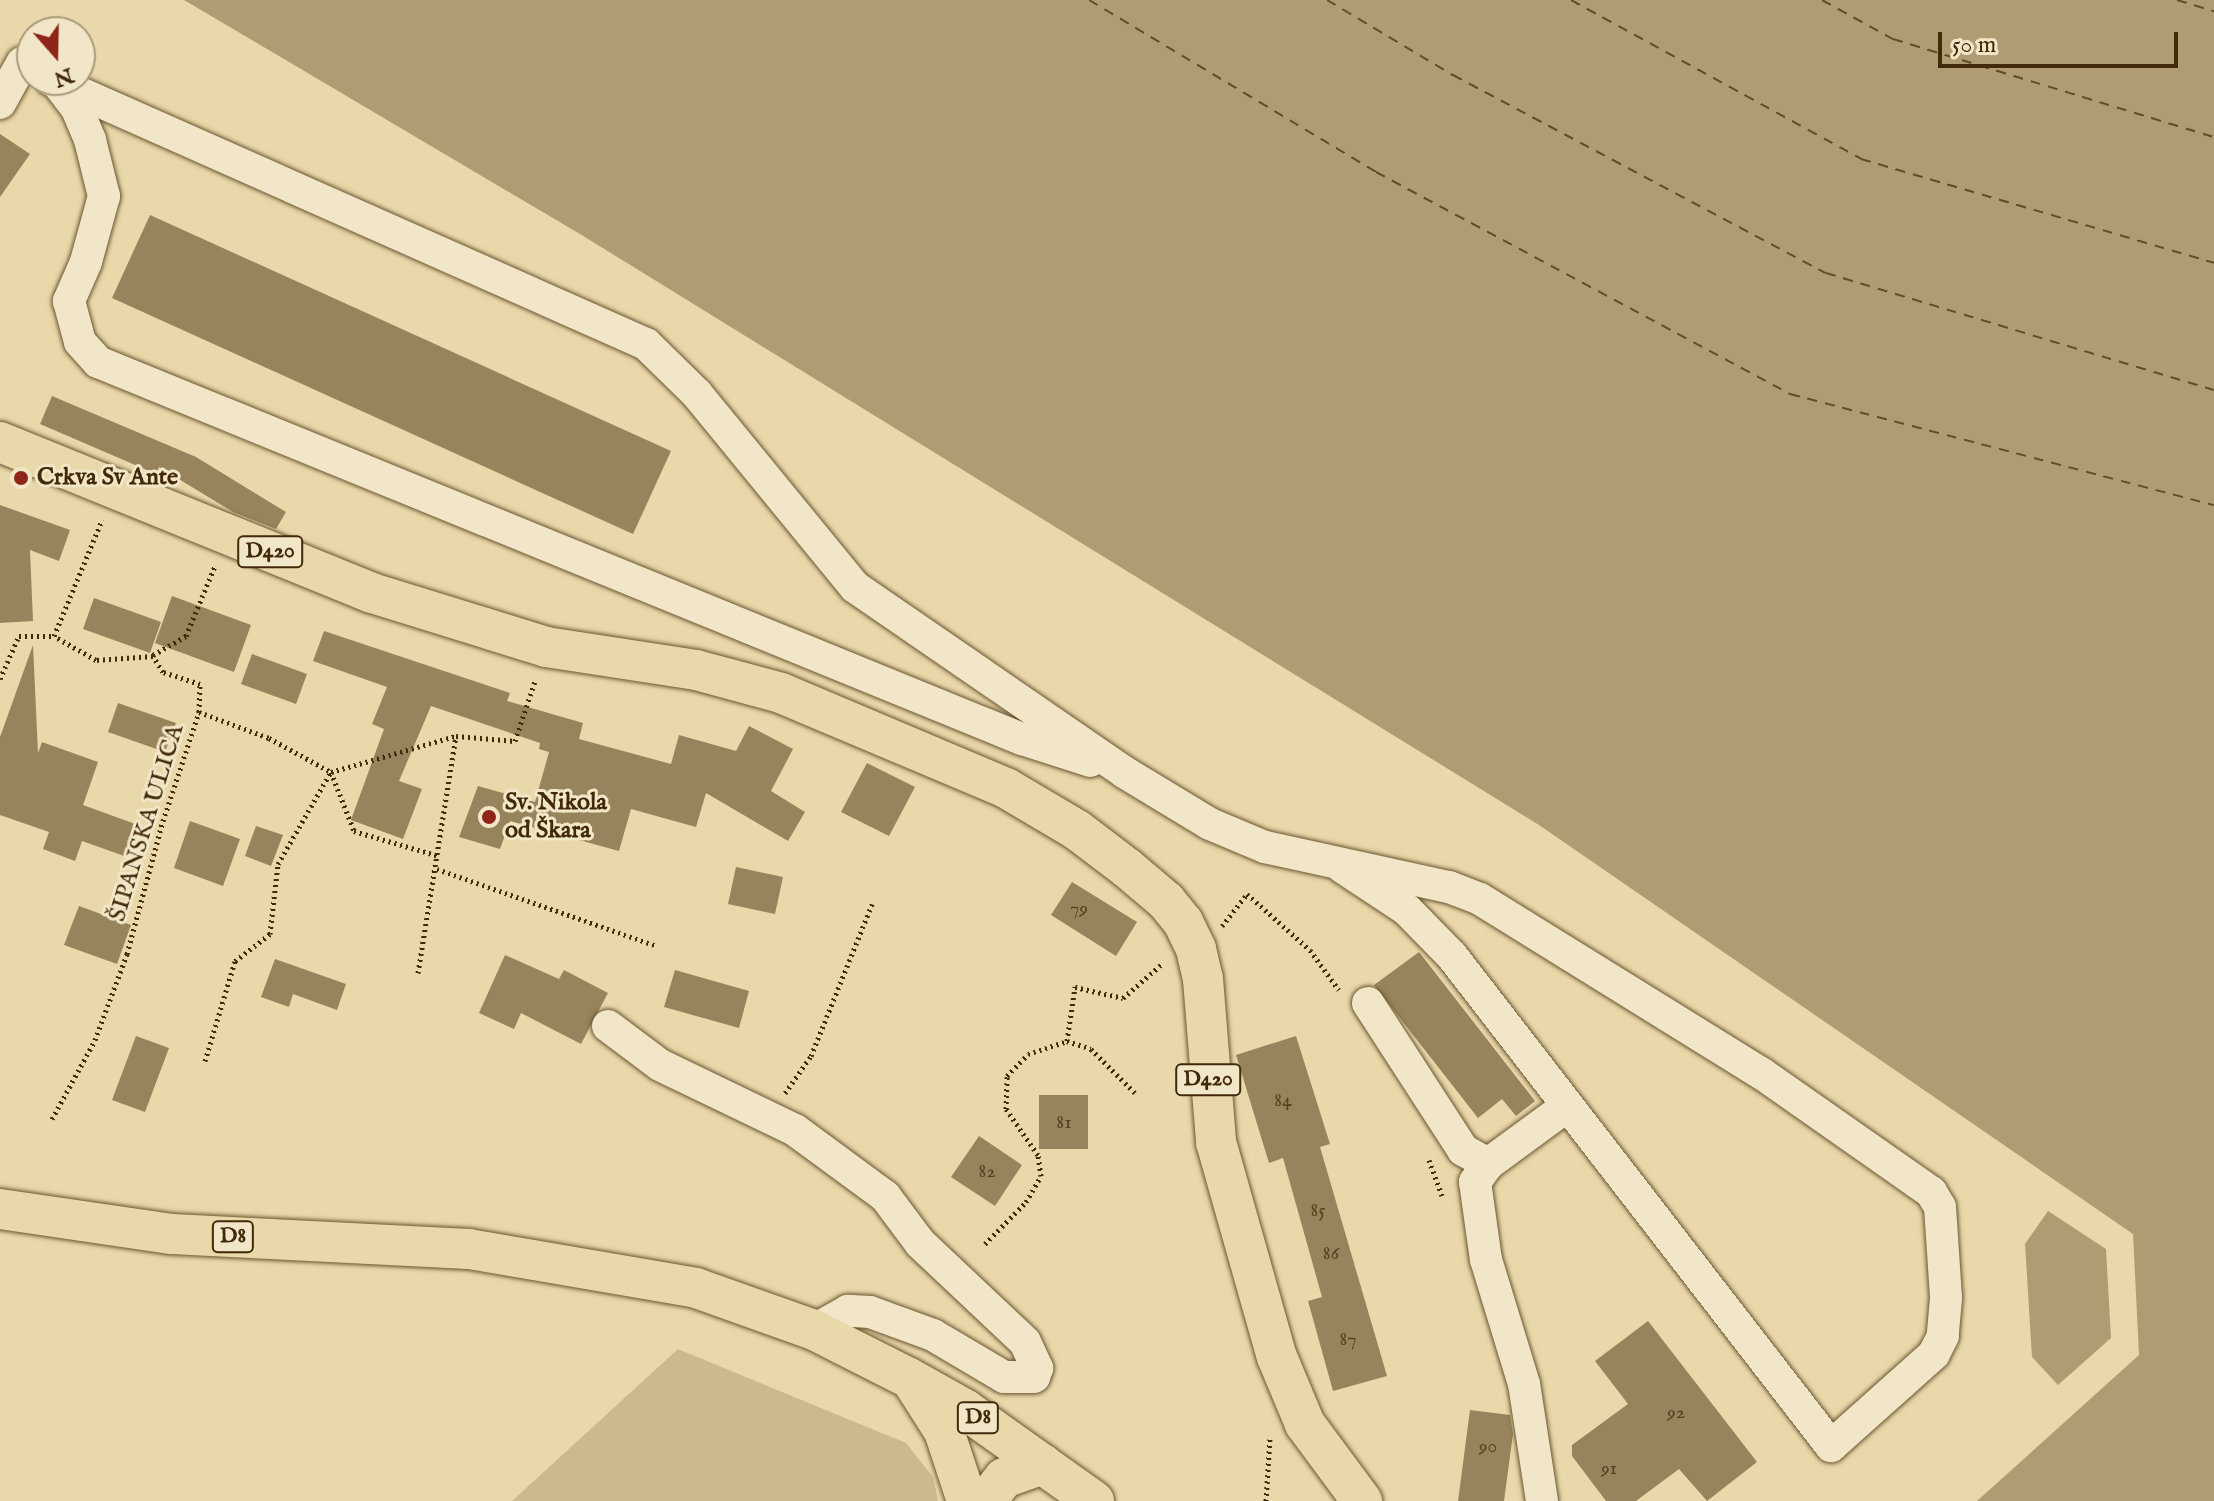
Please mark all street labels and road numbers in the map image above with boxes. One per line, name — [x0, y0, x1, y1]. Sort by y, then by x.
road number: D420 — [236, 534, 304, 570]
street label: ŠIPANSKA ULICA — [103, 721, 191, 925]
road number: D420 — [1174, 1062, 1242, 1098]
road number: D8 — [211, 1219, 255, 1255]
road number: D8 — [956, 1400, 1000, 1436]

